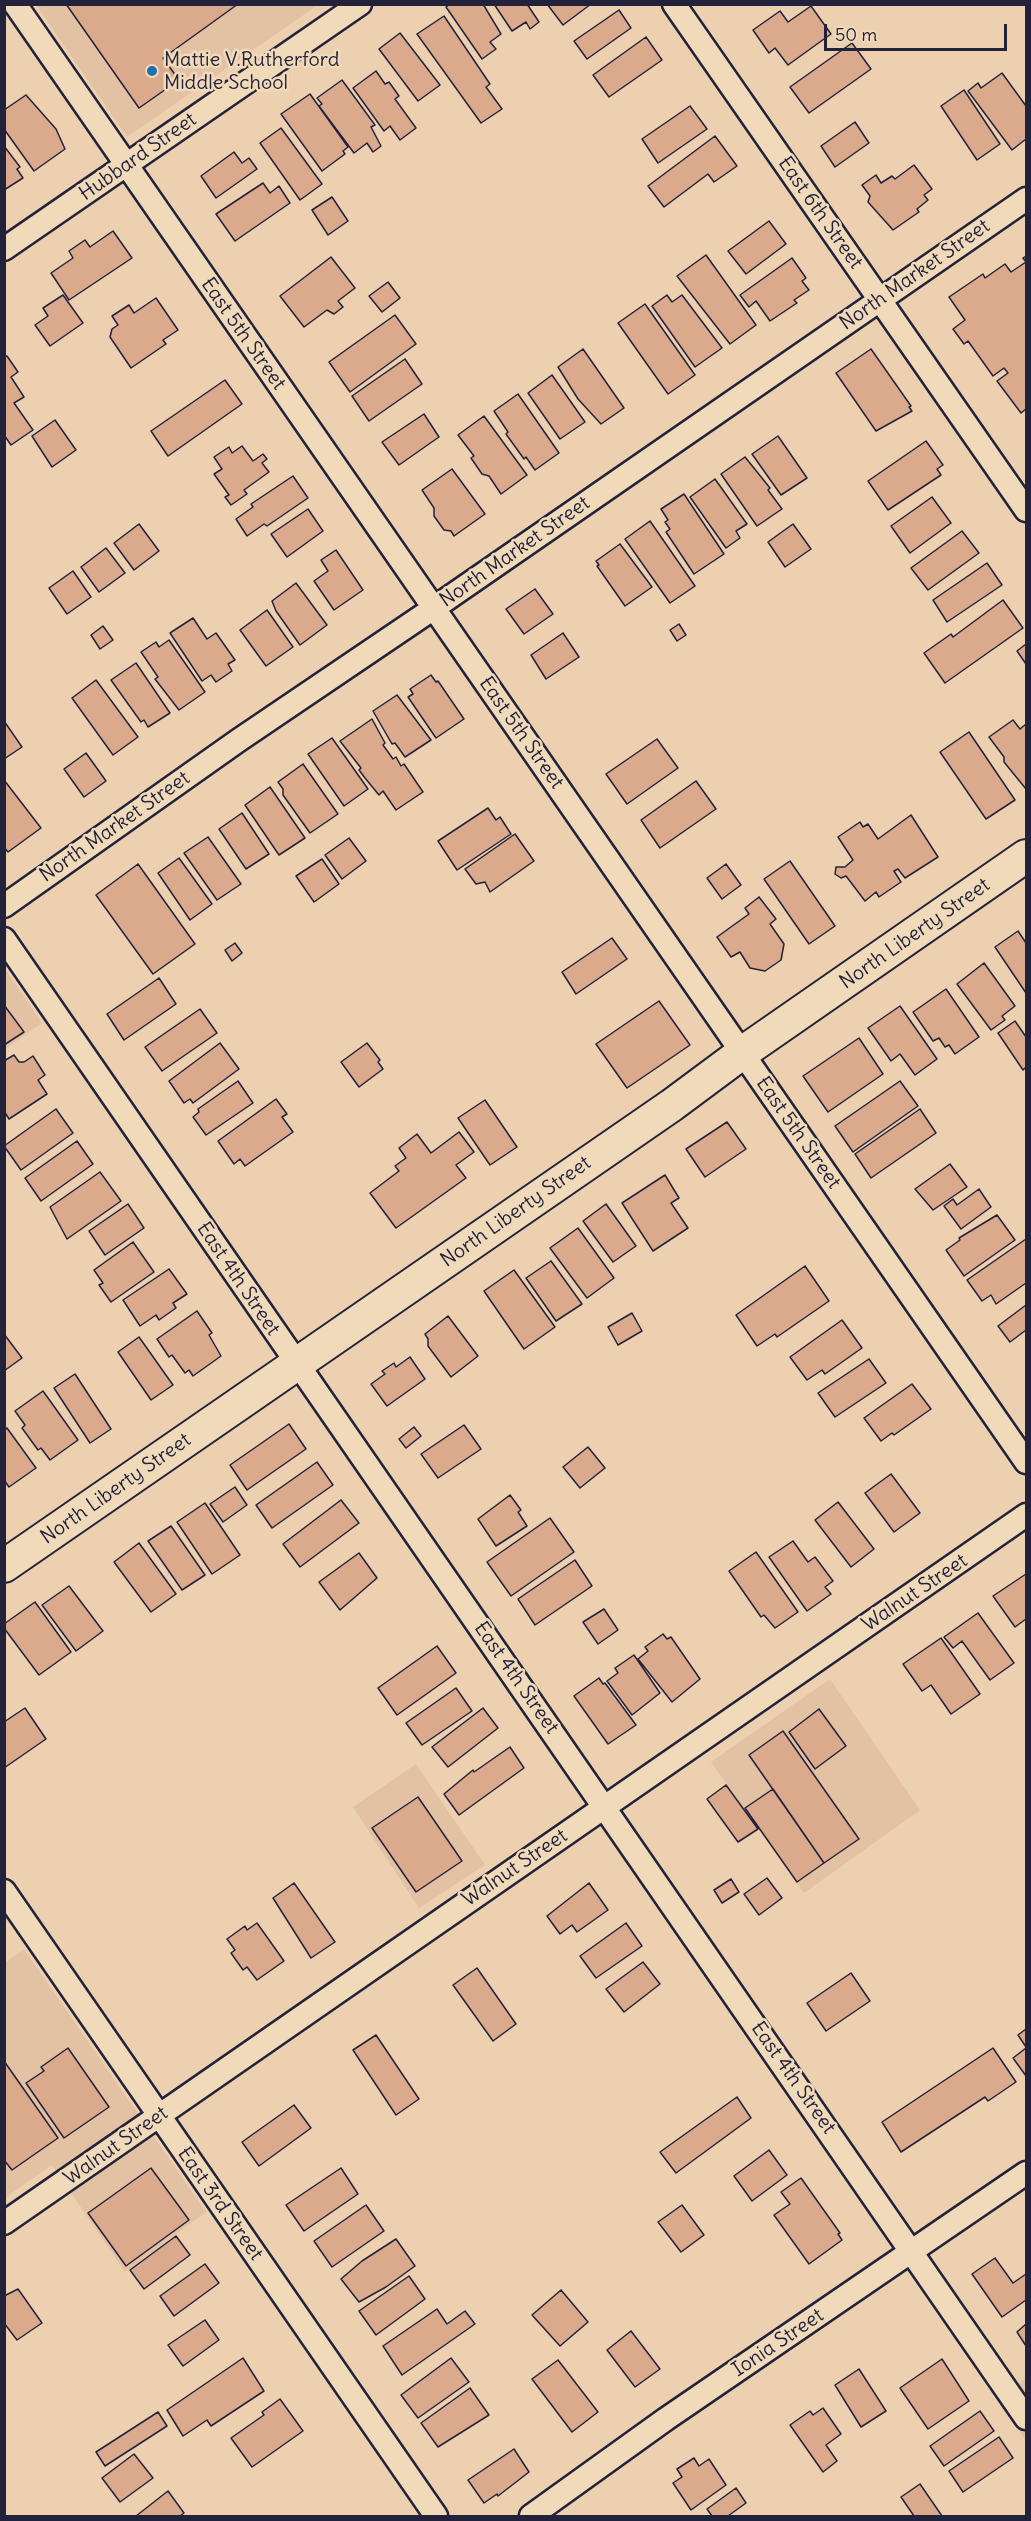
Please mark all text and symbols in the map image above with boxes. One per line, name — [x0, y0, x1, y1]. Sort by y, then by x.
scale bar — [827, 12, 1010, 50]
text: 50 m — [835, 23, 877, 46]
place label: Mattie V.Rutherford Middle School — [164, 48, 339, 95]
marker: Mattie V.Rutherford Middle School — [145, 64, 159, 78]
street label: Hubbard Street — [75, 108, 201, 206]
street label: East 6th Street — [772, 152, 868, 274]
street label: North Market Street — [835, 214, 995, 336]
street label: East 5th Street — [195, 273, 291, 395]
street label: North Market Street — [435, 491, 595, 613]
street label: East 5th Street — [473, 672, 569, 794]
street label: North Market Street — [35, 766, 195, 888]
street label: North Liberty Street — [835, 873, 995, 995]
street label: East 5th Street — [750, 1072, 846, 1194]
street label: North Liberty Street — [436, 1151, 596, 1273]
street label: East 4th Street — [191, 1218, 285, 1340]
street label: North Liberty Street — [36, 1428, 196, 1550]
street label: Walnut Street — [858, 1549, 972, 1637]
street label: East 4th Street — [468, 1617, 564, 1739]
street label: Walnut Street — [458, 1824, 572, 1912]
street label: East 4th Street — [745, 2017, 841, 2139]
street label: Walnut Street — [59, 2101, 173, 2191]
street label: East 3rd Street — [172, 2143, 268, 2265]
street label: Ionia Street — [728, 2304, 828, 2382]

